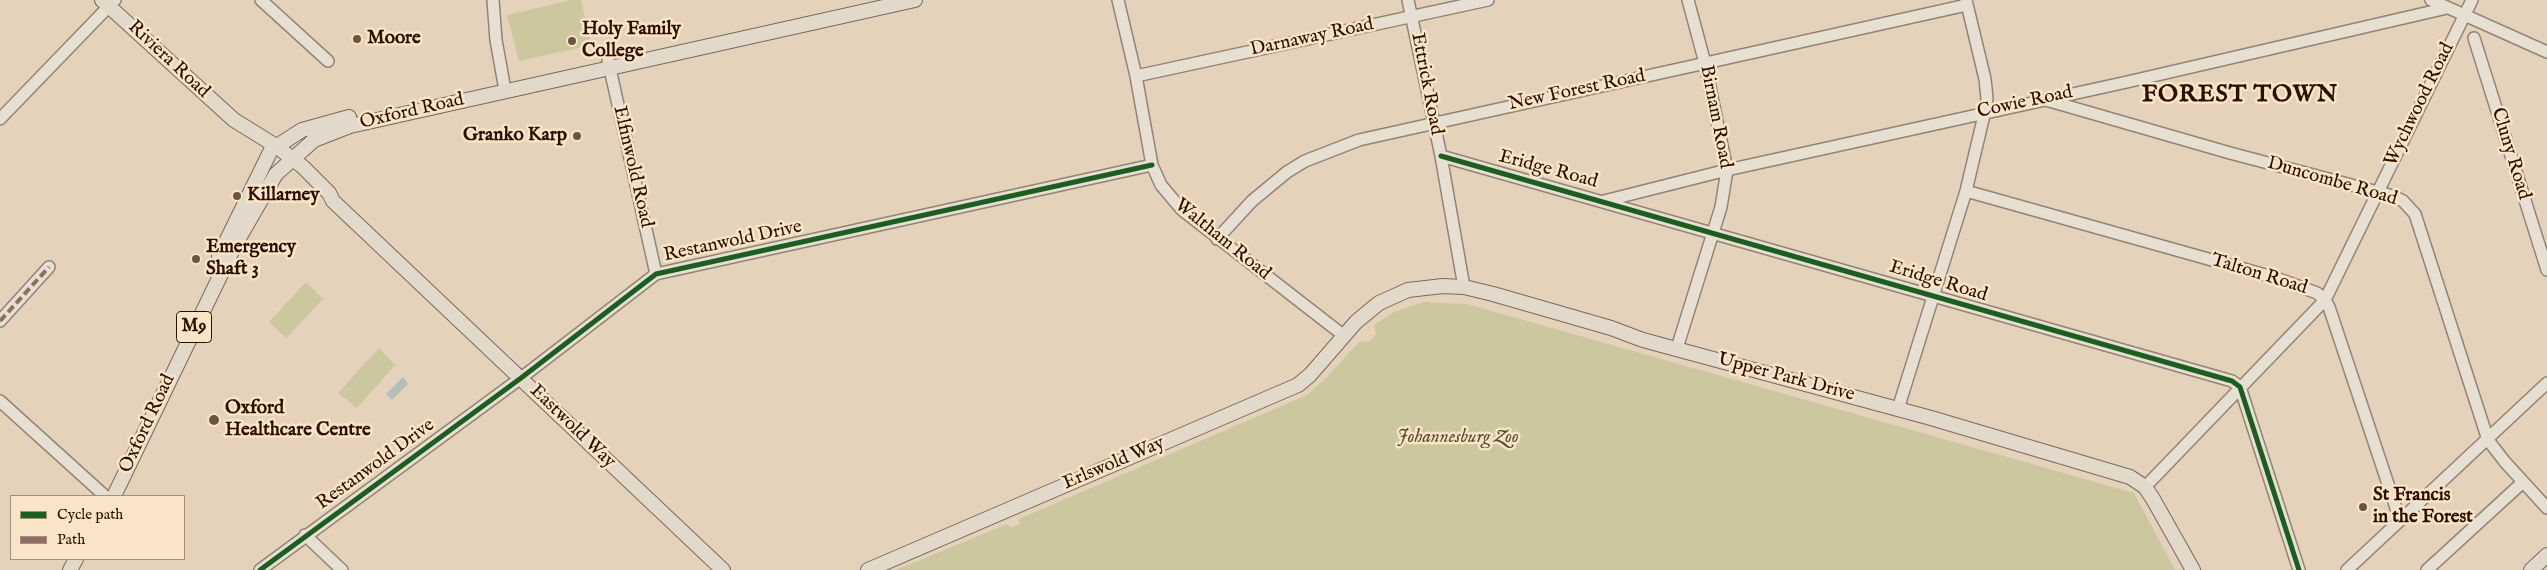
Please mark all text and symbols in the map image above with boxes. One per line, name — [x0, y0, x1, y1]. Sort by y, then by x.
street label: Darnaway Road — [1248, 14, 1376, 62]
street label: Riviera Road — [122, 16, 214, 104]
place label: Holy Family College — [582, 19, 681, 63]
place label: Moore — [367, 28, 421, 50]
street label: Ettrick Road — [1405, 31, 1447, 137]
marker: Moore — [351, 33, 363, 45]
marker: Holy Family College — [566, 35, 578, 47]
street label: Wychwood Road — [2380, 39, 2460, 171]
street label: Birnam Road — [1694, 63, 1736, 171]
street label: New Forest Road — [1506, 65, 1648, 117]
street label: Cowie Road — [1975, 82, 2075, 124]
district label: FOREST TOWN — [2140, 82, 2340, 110]
street label: Oxford Road — [358, 89, 466, 135]
street label: Elfinwold Road — [607, 104, 657, 230]
street label: Cluny Road — [2485, 105, 2535, 203]
place label: Granko Karp — [463, 125, 567, 147]
marker: Granko Karp — [571, 130, 583, 142]
street label: Eridge Road — [1496, 146, 1600, 194]
street label: Duncombe Road — [2264, 153, 2400, 211]
place label: Killarney — [247, 185, 320, 207]
marker: Killarney — [231, 190, 243, 202]
street label: Waltham Road — [1169, 194, 1275, 286]
street label: Restanwold Drive — [662, 216, 804, 268]
place label: Emergency Shaft 3 — [206, 237, 296, 281]
street label: Talton Road — [2208, 250, 2310, 300]
marker: Emergency Shaft 3 — [190, 253, 202, 265]
street label: Eridge Road — [1886, 256, 1990, 308]
road number: M9 — [176, 312, 212, 342]
street label: Upper Park Drive — [1715, 349, 1857, 407]
street label: Oxford Road — [115, 371, 181, 477]
street label: Eastwold Way — [524, 380, 620, 474]
place label: Oxford Healthcare Centre — [225, 398, 371, 442]
marker: Oxford Healthcare Centre — [207, 413, 221, 427]
street label: Restanwold Drive — [312, 414, 440, 516]
park label: Johannesburg Zoo — [1397, 427, 1519, 449]
street label: Erlswold Way — [1060, 432, 1168, 496]
place label: St Francis in the Forest — [2373, 485, 2473, 529]
legend — [10, 495, 185, 560]
marker: St Francis in the Forest — [2357, 501, 2369, 513]
text: Cycle path — [57, 505, 123, 524]
text: Path — [57, 530, 85, 549]

